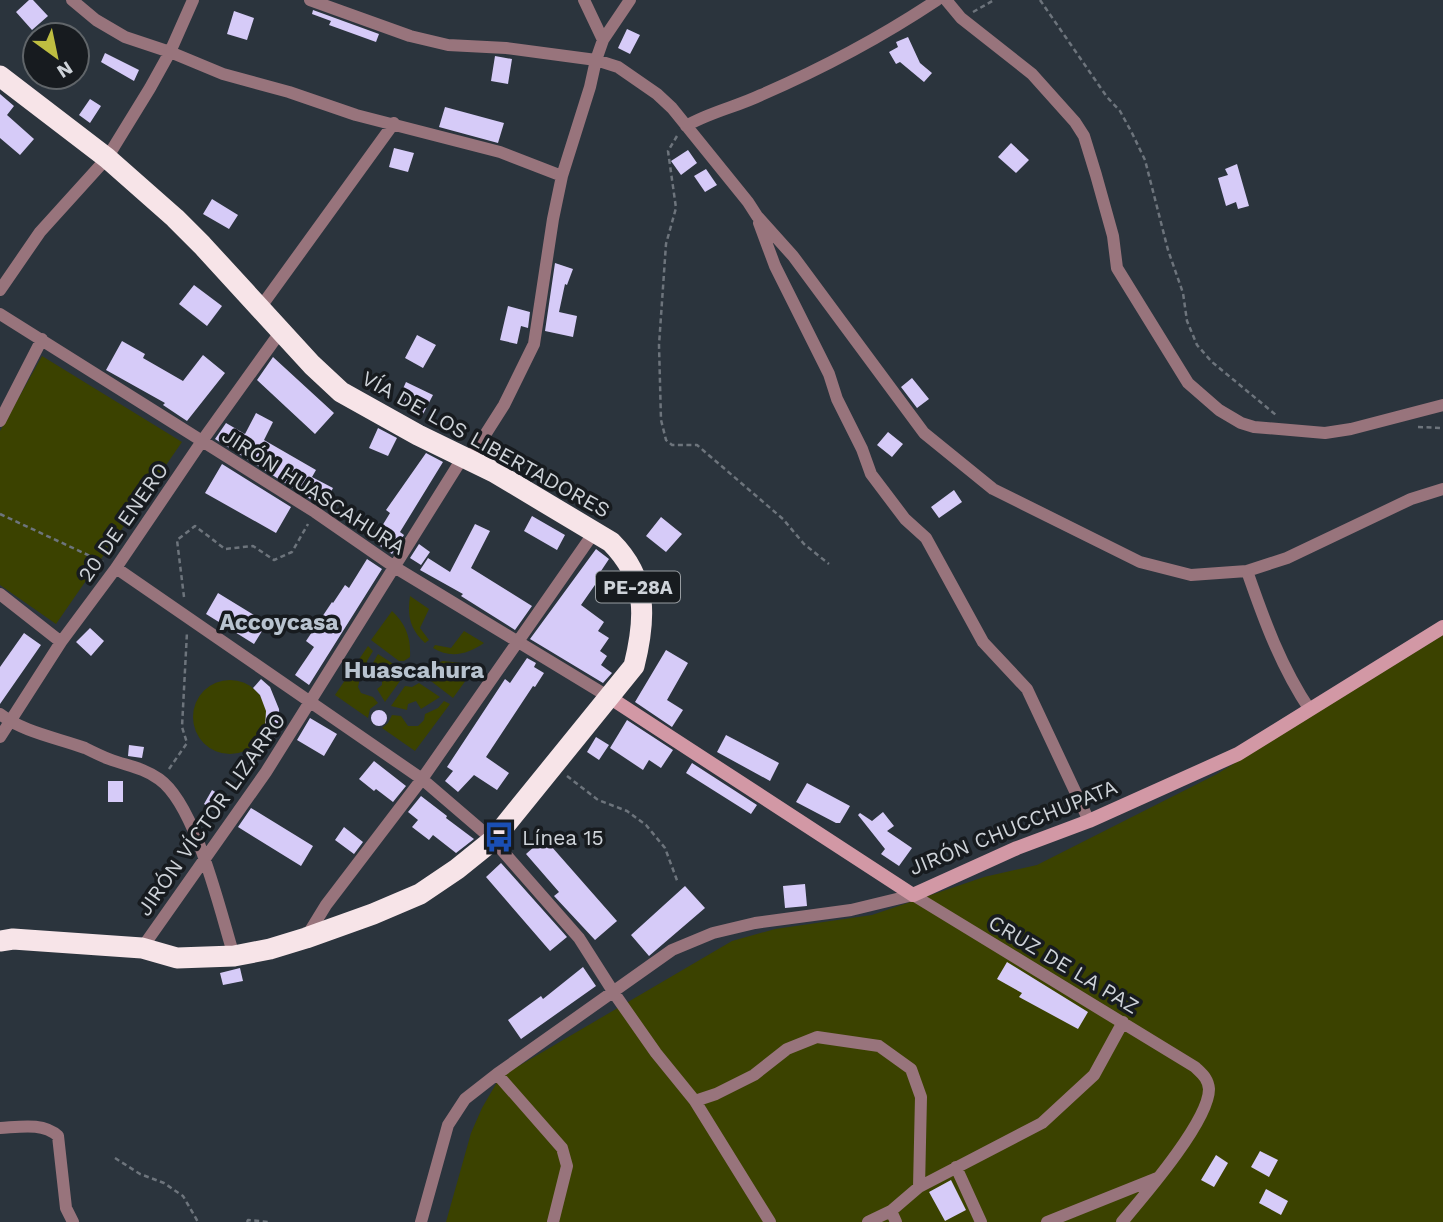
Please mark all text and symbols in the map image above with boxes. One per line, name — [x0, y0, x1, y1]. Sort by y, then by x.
north arrow — [21, 21, 91, 91]
text: N — [53, 56, 77, 83]
street label: VÍA DE LOS LIBERTADORES — [358, 365, 614, 523]
street label: JIRÓN HUASCAHURA — [218, 422, 410, 560]
street label: 20 DE ENERO — [73, 458, 173, 586]
road number: PE-28A — [596, 572, 680, 602]
district label: Accoycasa — [219, 609, 339, 636]
district label: Huascahura — [344, 656, 484, 684]
street label: JIRÓN VÍCTOR LIZARRO — [131, 708, 291, 920]
street label: JIRÓN CHUCCHUPATA — [905, 774, 1121, 880]
bus stop icon: Línea 15 — [482, 820, 516, 854]
place label: Línea 15 — [522, 825, 604, 850]
street label: CRUZ DE LA PAZ — [984, 909, 1144, 1019]

